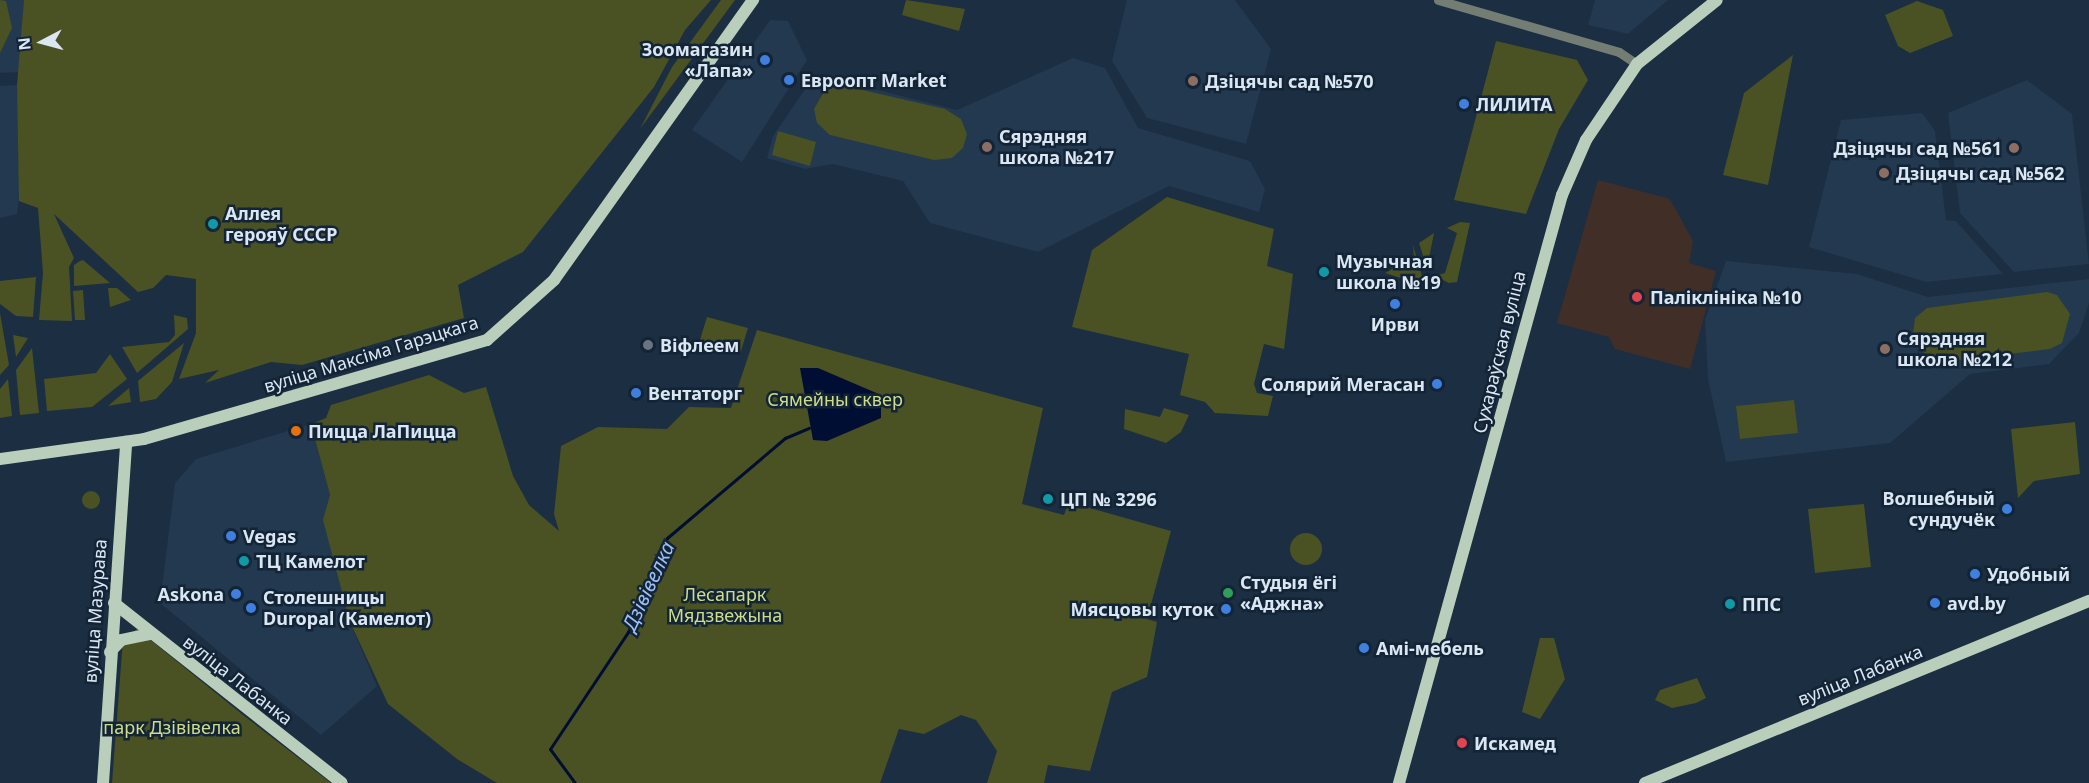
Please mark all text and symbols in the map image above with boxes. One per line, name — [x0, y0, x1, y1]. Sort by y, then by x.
north arrow — [12, 12, 72, 72]
text: N — [12, 36, 36, 52]
place label: Зоомагазин «Лапа» — [642, 39, 753, 82]
marker: Зоомагазин «Лапа» — [758, 53, 772, 67]
place label: Евроопт Market — [801, 69, 947, 91]
place label: Дзіцячы сад №570 — [1205, 70, 1374, 92]
marker: Евроопт Market — [782, 73, 796, 87]
marker: Дзіцячы сад №570 — [1186, 74, 1200, 88]
place label: ЛИЛИТА — [1476, 93, 1552, 115]
marker: ЛИЛИТА — [1457, 97, 1471, 111]
place label: Сярэдняя школа №217 — [999, 126, 1114, 168]
place label: Дзіцячы сад №561 — [1833, 137, 2002, 159]
marker: Сярэдняя школа №217 — [980, 140, 994, 154]
marker: Дзіцячы сад №561 — [2007, 141, 2021, 155]
place label: Дзіцячы сад №562 — [1896, 162, 2065, 184]
marker: Дзіцячы сад №562 — [1877, 166, 1891, 180]
place label: Аллея герояў СССР — [225, 203, 337, 246]
marker: Аллея герояў СССР — [206, 217, 220, 231]
place label: Музычная школа №19 — [1336, 251, 1441, 294]
marker: Музычная школа №19 — [1317, 265, 1331, 279]
street label: Сухараўская вуліца — [1468, 269, 1530, 435]
place label: Паліклініка №10 — [1650, 286, 1802, 308]
marker: Паліклініка №10 — [1628, 288, 1646, 306]
marker: Ирви — [1388, 297, 1402, 311]
street label: вуліца Максіма Гарэцкага — [261, 311, 481, 397]
place label: Ирви — [1371, 313, 1419, 335]
place label: Сярэдняя школа №212 — [1897, 328, 2012, 370]
place label: Віфлеем — [660, 334, 739, 356]
marker: Віфлеем — [641, 338, 655, 352]
marker: Сярэдняя школа №212 — [1878, 342, 1892, 356]
place label: Солярий Мегасан — [1261, 373, 1425, 395]
marker: Солярий Мегасан — [1430, 377, 1444, 391]
place label: Вентаторг — [648, 382, 742, 404]
marker: Вентаторг — [629, 386, 643, 400]
park label: Сямейны сквер — [767, 388, 903, 410]
place label: Пицца ЛаПицца — [308, 420, 457, 442]
marker: Пицца ЛаПицца — [289, 424, 303, 438]
place label: ЦП № 3296 — [1060, 488, 1157, 510]
place label: Волшебный сундучёк — [1882, 488, 1995, 530]
marker: ЦП № 3296 — [1041, 492, 1055, 506]
marker: Волшебный сундучёк — [2000, 502, 2014, 516]
place label: Vegas — [243, 525, 296, 547]
marker: Vegas — [224, 529, 238, 543]
water label: Дзівівелка — [617, 537, 679, 635]
street label: вуліца Мазурава — [79, 538, 111, 684]
place label: ТЦ Камелот — [256, 550, 365, 572]
marker: ТЦ Камелот — [237, 554, 251, 568]
place label: Удобный — [1987, 563, 2070, 585]
marker: Удобный — [1968, 567, 1982, 581]
place label: Студыя ёгі «Аджна» — [1240, 572, 1337, 614]
place label: Askona — [158, 583, 224, 605]
park label: Лесапарк Мядзвежына — [668, 584, 782, 626]
marker: Студыя ёгі «Аджна» — [1221, 586, 1235, 600]
marker: Askona — [229, 587, 243, 601]
place label: Столешницы Duropal (Камелот) — [263, 587, 431, 630]
place label: avd.by — [1947, 592, 2006, 614]
place label: ППС — [1742, 593, 1781, 615]
marker: avd.by — [1928, 596, 1942, 610]
marker: ППС — [1723, 597, 1737, 611]
place label: Мясцовы куток — [1071, 598, 1214, 620]
marker: Столешницы Duropal (Камелот) — [244, 601, 258, 615]
marker: Мясцовы куток — [1219, 602, 1233, 616]
street label: вуліца Лабанка — [179, 631, 297, 729]
place label: Амі-мебель — [1376, 637, 1484, 659]
street label: вуліца Лабанка — [1794, 640, 1926, 710]
marker: Амі-мебель — [1357, 641, 1371, 655]
park label: парк Дзівівелка — [103, 716, 241, 738]
place label: Искамед — [1474, 732, 1556, 754]
marker: Искамед — [1455, 736, 1469, 750]

